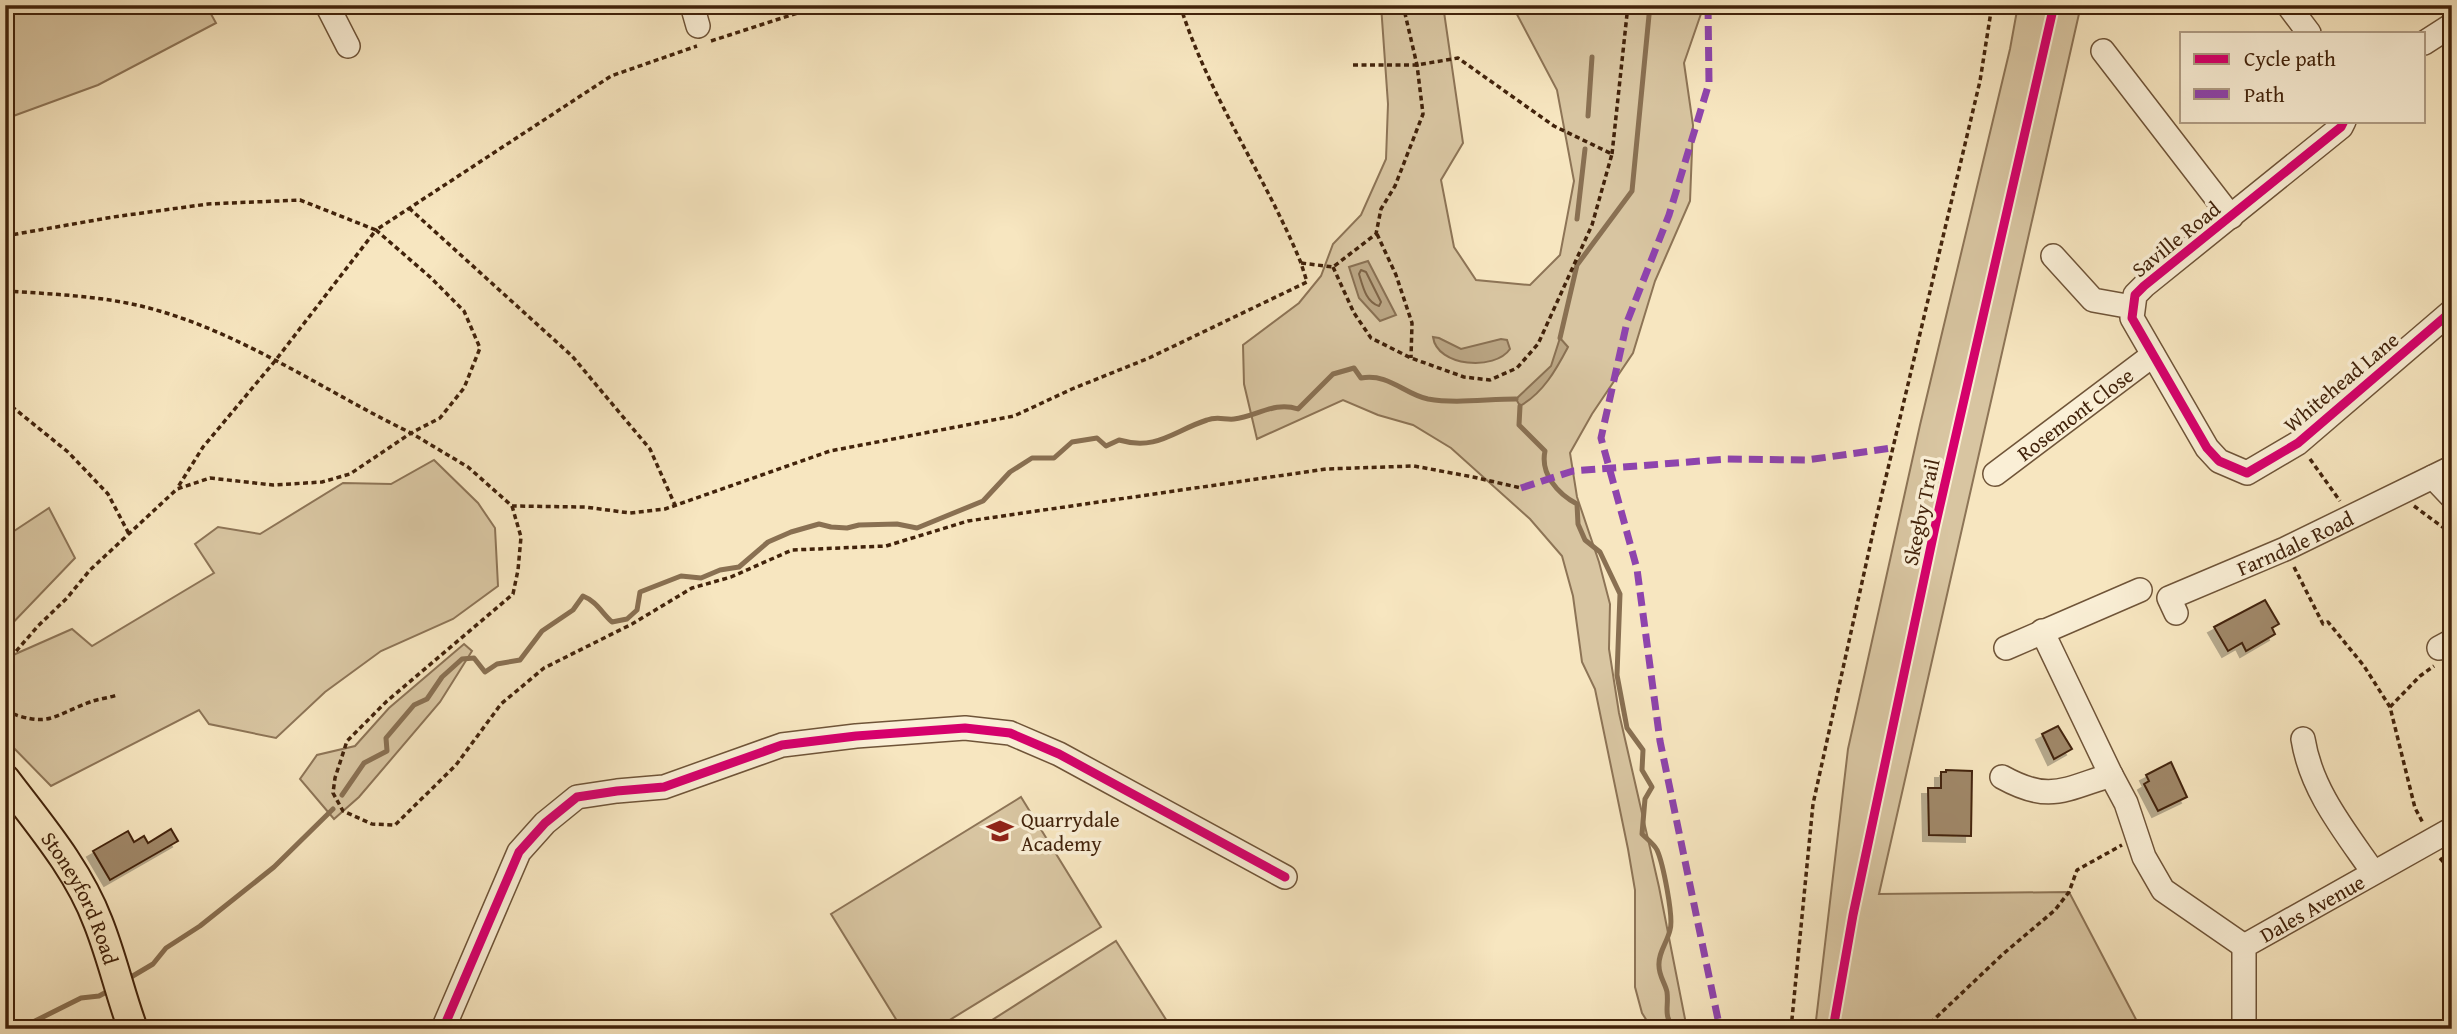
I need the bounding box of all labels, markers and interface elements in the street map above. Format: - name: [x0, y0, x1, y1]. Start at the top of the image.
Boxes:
- legend: [2180, 32, 2426, 122]
- text: Cycle path: [2244, 43, 2336, 74]
- text: Path: [2244, 79, 2285, 110]
- street label: Saville Road: [2125, 193, 2228, 285]
- street label: Whitehead Lane: [2277, 324, 2405, 440]
- street label: Rosemont Close: [2010, 360, 2140, 468]
- street label: Skegby Trail: [1895, 456, 1947, 568]
- street label: Farndale Road: [2232, 502, 2359, 583]
- place label: Quarrydale Academy: [1021, 804, 1120, 859]
- school or university icon: Quarrydale Academy: [985, 816, 1015, 846]
- street label: Stoneyford Road: [34, 825, 127, 969]
- street label: Dales Avenue: [2254, 866, 2370, 950]

